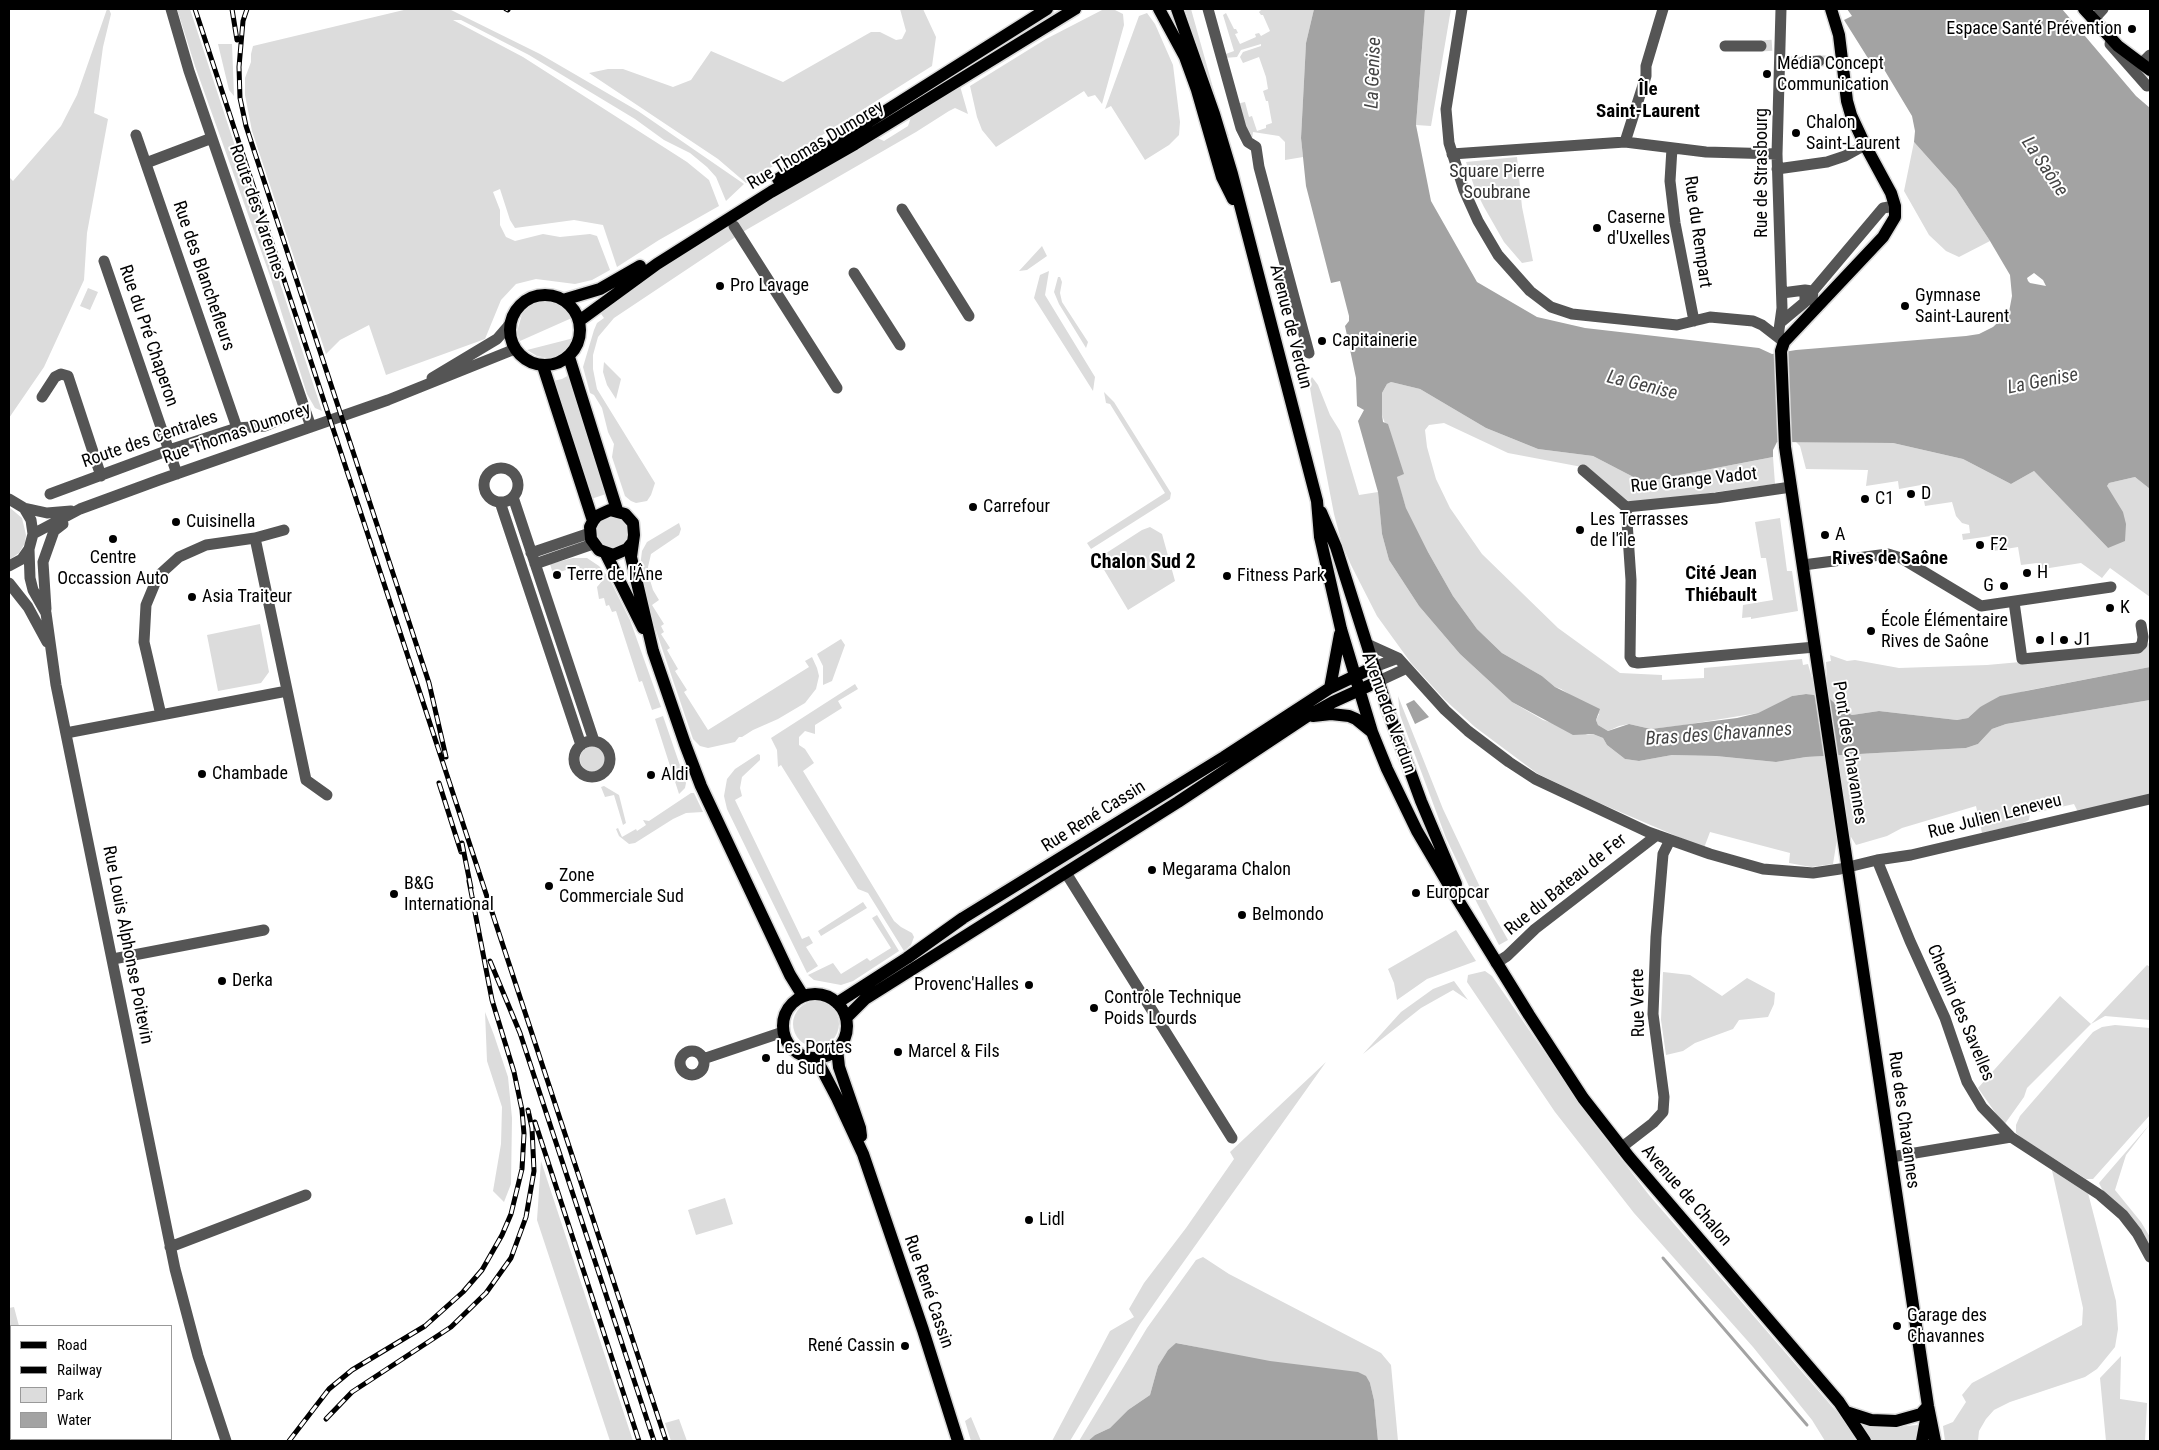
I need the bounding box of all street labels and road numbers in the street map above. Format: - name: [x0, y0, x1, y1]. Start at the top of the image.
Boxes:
- street label: Rue Thomas Dumorey: [744, 97, 888, 195]
- street label: Rue de Strasbourg: [1751, 108, 1773, 238]
- street label: Route des Varennes: [224, 142, 290, 282]
- street label: Rue du Rempart: [1678, 175, 1716, 289]
- street label: Rue des Blanchefleurs: [167, 198, 239, 354]
- street label: Rue du Pré Chaperon: [114, 262, 182, 410]
- street label: Avenue de Verdun: [1264, 263, 1316, 391]
- street label: Rue Thomas Dumorey: [160, 399, 314, 469]
- street label: Route des Centrales: [79, 407, 221, 473]
- street label: Rue Grange Vadot: [1630, 464, 1758, 498]
- street label: Avenue de Verdun: [1356, 650, 1420, 776]
- street label: Pont des Chavannes: [1827, 680, 1871, 826]
- street label: Rue René Cassin: [1038, 777, 1150, 857]
- street label: Rue Julien Leneveu: [1926, 790, 2064, 844]
- street label: Rue du Bateau de Fer: [1501, 829, 1631, 941]
- street label: Rue Louis Alphonse Poitevin: [97, 844, 157, 1046]
- street label: Chemin des Savelles: [1921, 941, 1999, 1085]
- street label: Rue Verte: [1628, 968, 1650, 1038]
- street label: Rue des Chavannes: [1883, 1050, 1923, 1190]
- street label: Avenue de Chalon: [1636, 1141, 1736, 1251]
- street label: Rue René Cassin: [899, 1233, 957, 1351]

